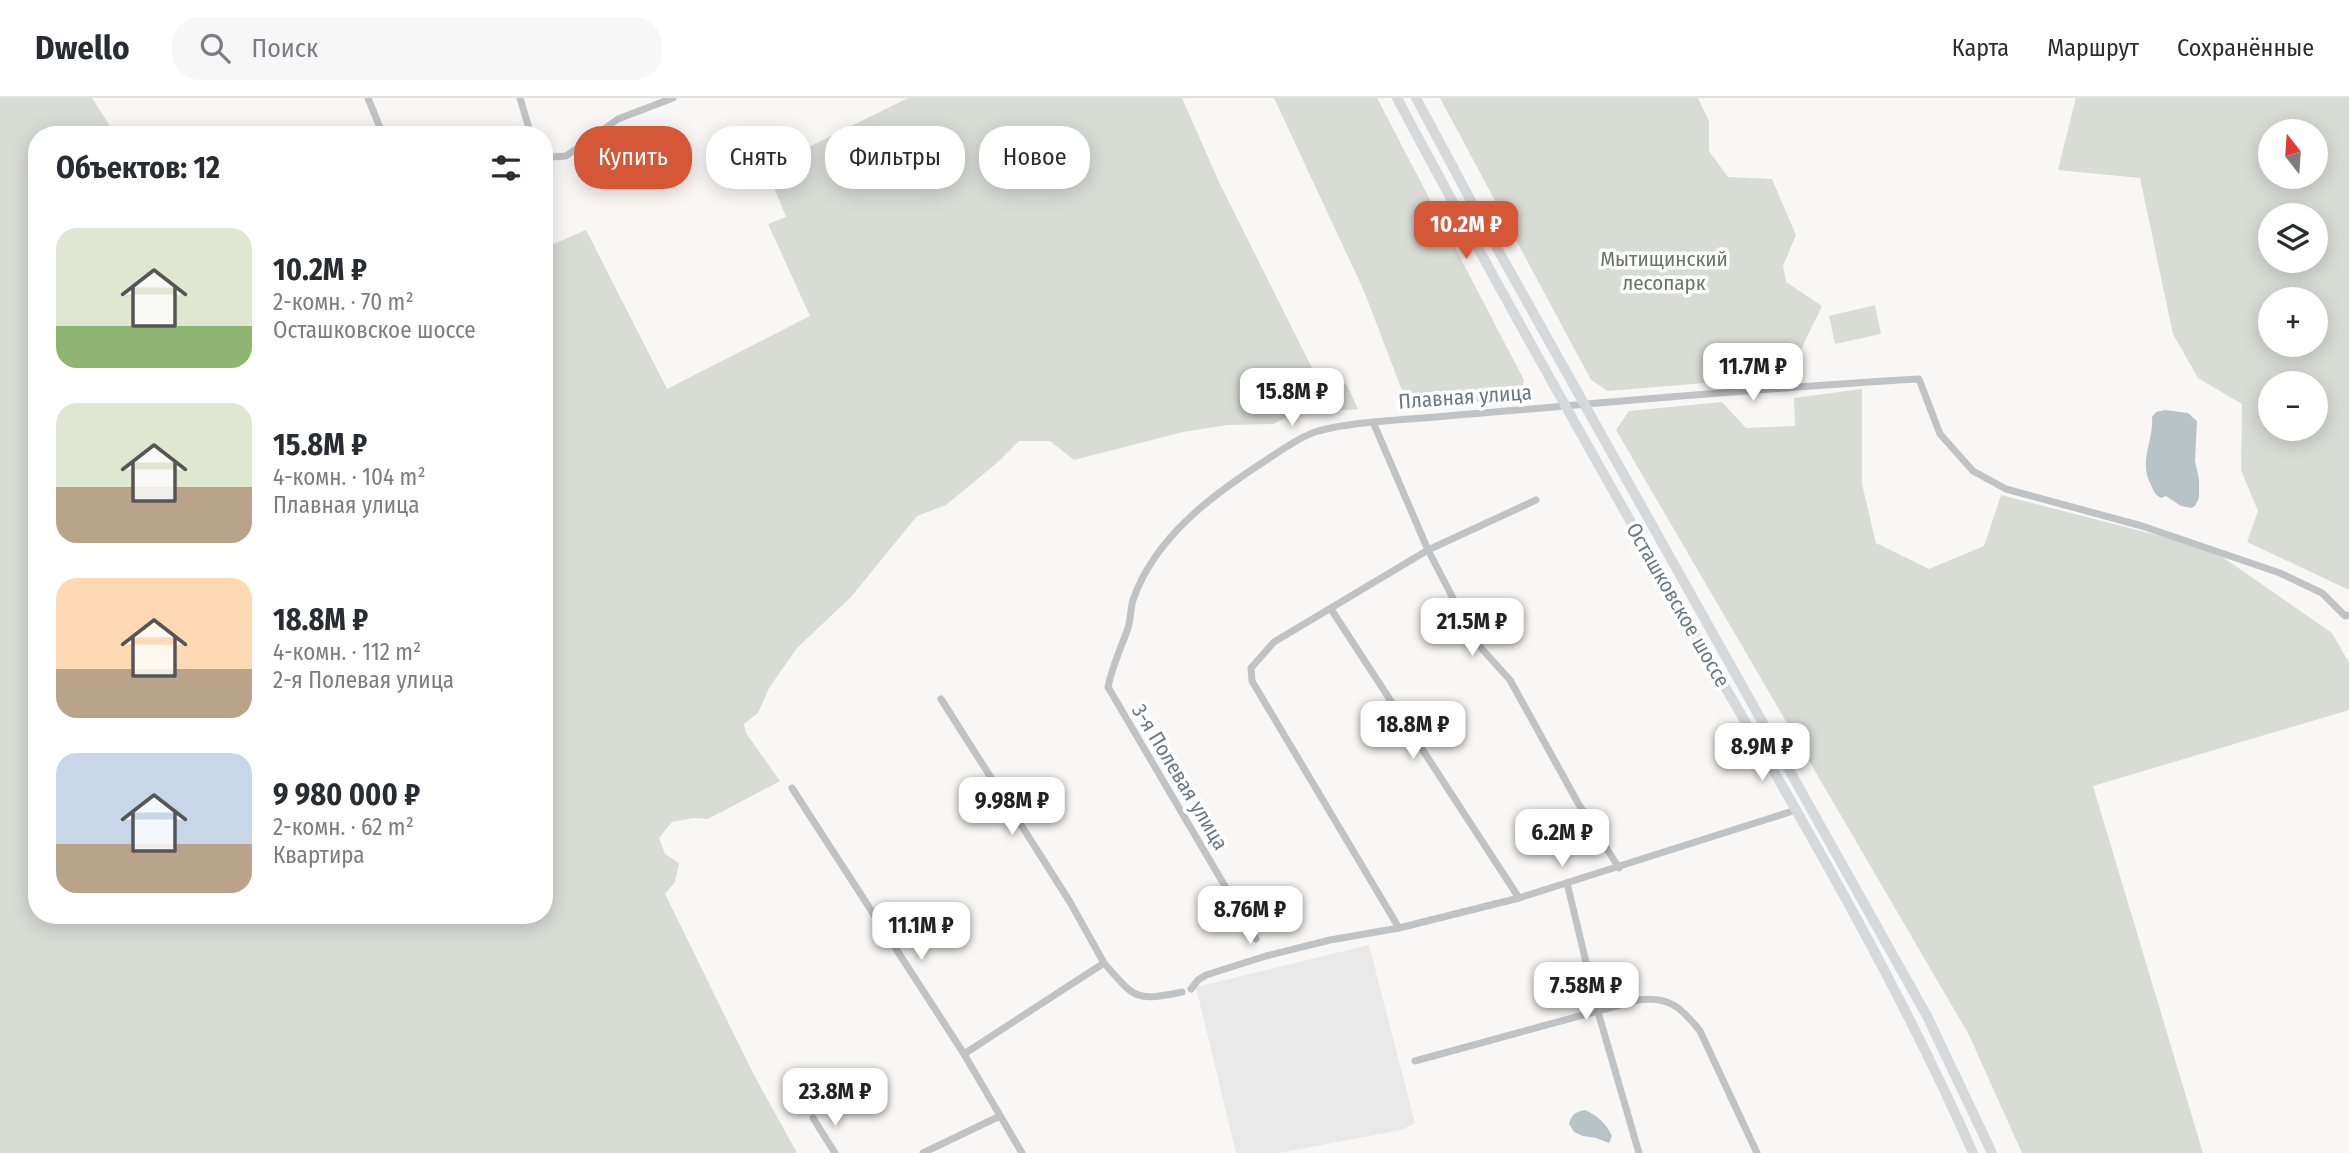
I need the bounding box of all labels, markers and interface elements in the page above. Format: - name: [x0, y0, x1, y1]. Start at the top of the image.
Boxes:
- search box: [172, 17, 662, 80]
- text: Dwello: [35, 28, 130, 68]
- icon: search: [196, 29, 234, 67]
- text: Поиск: [252, 33, 318, 64]
- text: Карта: [1952, 34, 2009, 62]
- text: Маршрут: [2047, 34, 2139, 62]
- text: Сохранённые: [2177, 34, 2314, 62]
- north arrow: [2258, 119, 2328, 189]
- map controls: [2258, 119, 2328, 441]
- chip: Купить: [574, 126, 692, 189]
- chip: Снять: [706, 126, 811, 189]
- chip: Фильтры: [825, 126, 965, 189]
- chip: Новое: [979, 126, 1090, 189]
- icon: filters: [487, 149, 525, 187]
- text: Объектов: 12: [56, 150, 220, 186]
- pin: 10.2M ₽: [1401, 202, 1531, 261]
- button: layers: [2258, 203, 2328, 273]
- text: 10.2M ₽: [1430, 210, 1502, 238]
- park label: Мытищинский лесопарк: [1600, 246, 1728, 296]
- text: 10.2M ₽: [273, 252, 367, 288]
- icon: home: [112, 256, 196, 340]
- button: +: [2258, 287, 2328, 357]
- text: 2-комн. · 70 m²: [273, 288, 413, 316]
- text: Осташковское шоссе: [273, 316, 476, 344]
- pin: 11.7M ₽: [1688, 344, 1818, 403]
- text: 11.7M ₽: [1719, 352, 1787, 380]
- pin: 15.8M ₽: [1227, 368, 1357, 428]
- button: −: [2258, 371, 2328, 441]
- text: 15.8M ₽: [1256, 377, 1328, 405]
- street label: Плавная улица: [1397, 379, 1533, 415]
- text: 15.8M ₽: [273, 427, 367, 463]
- icon: home: [112, 431, 196, 515]
- text: 4-комн. · 104 m²: [273, 463, 426, 491]
- text: Плавная улица: [273, 491, 420, 519]
- street label: Осташковское шоссе: [1620, 518, 1736, 692]
- pin: 21.5M ₽: [1407, 598, 1537, 658]
- text: 18.8M ₽: [273, 602, 368, 638]
- icon: home: [112, 606, 196, 690]
- text: 21.5M ₽: [1437, 607, 1507, 635]
- text: 4-комн. · 112 m²: [273, 638, 421, 666]
- text: 2-я Полевая улица: [273, 666, 454, 694]
- street label: 3-я Полевая улица: [1126, 699, 1234, 855]
- pin: 18.8M ₽: [1348, 702, 1478, 761]
- text: 18.8M ₽: [1376, 710, 1450, 738]
- pin: 8.9M ₽: [1705, 724, 1819, 783]
- text: 8.9M ₽: [1731, 732, 1793, 760]
- text: 9 980 000 ₽: [273, 777, 420, 813]
- pin: 9.98M ₽: [947, 778, 1077, 837]
- icon: home: [112, 781, 196, 865]
- text: 9.98M ₽: [975, 786, 1049, 814]
- pin: 6.2M ₽: [1505, 810, 1619, 869]
- text: 2-комн. · 62 m²: [273, 813, 414, 841]
- text: 6.2M ₽: [1531, 818, 1593, 846]
- text: Квартира: [273, 841, 365, 869]
- pin: 8.76M ₽: [1185, 886, 1315, 946]
- text: 8.76M ₽: [1214, 895, 1286, 923]
- pin: 11.1M ₽: [856, 902, 986, 962]
- text: 11.1M ₽: [888, 911, 954, 939]
- pin: 7.58M ₽: [1521, 962, 1651, 1022]
- text: 7.58M ₽: [1550, 971, 1622, 999]
- pin: 23.8M ₽: [770, 1068, 900, 1128]
- text: 23.8M ₽: [799, 1077, 871, 1105]

